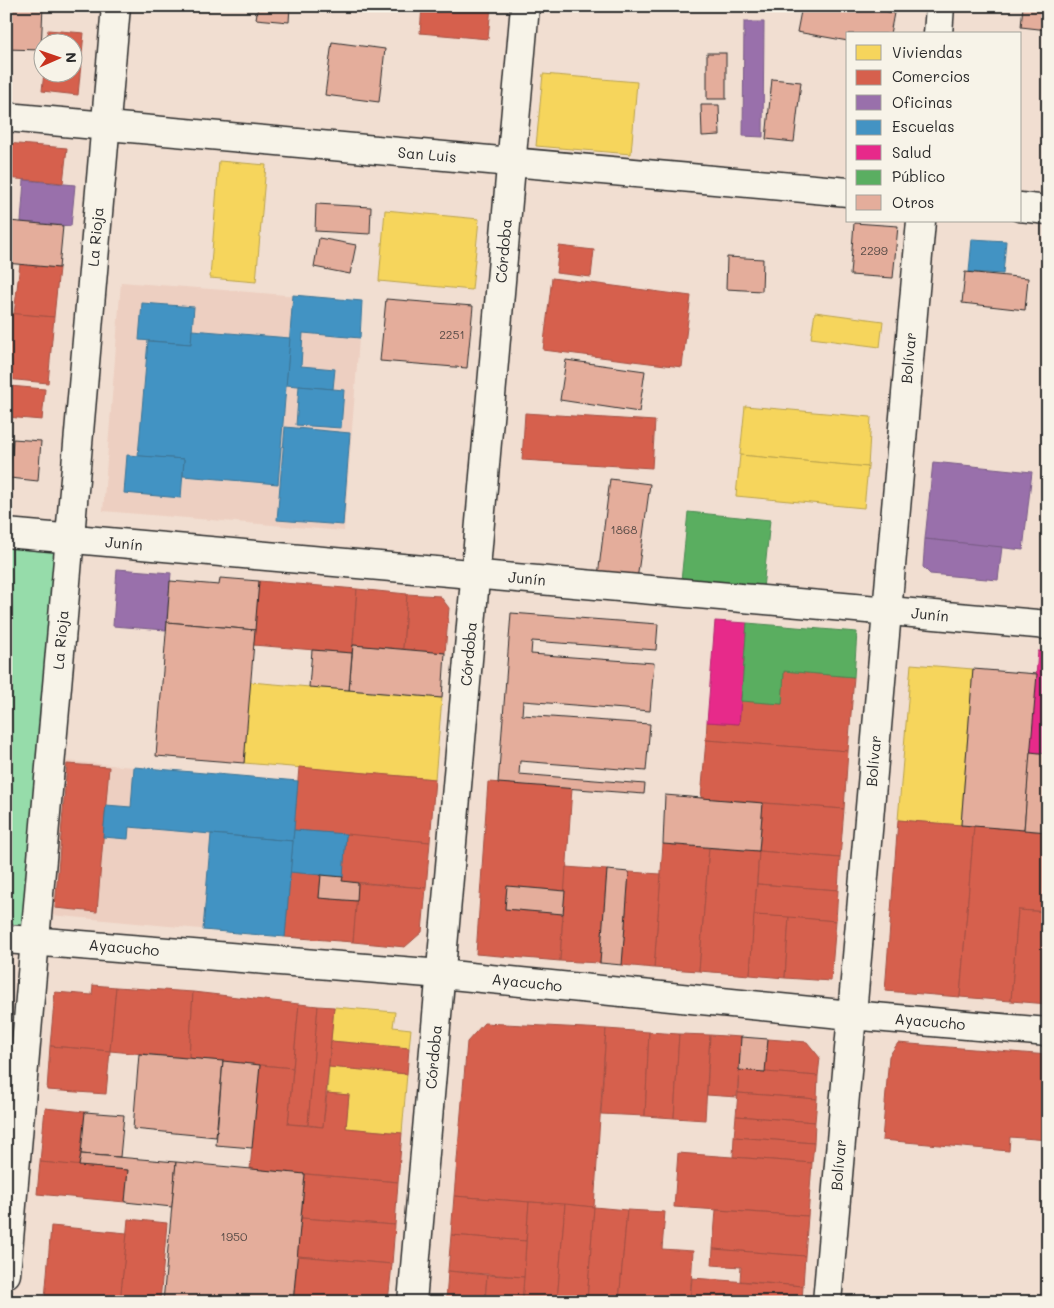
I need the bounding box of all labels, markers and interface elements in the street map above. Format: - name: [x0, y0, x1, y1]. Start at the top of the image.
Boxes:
- north arrow: [32, 32, 82, 82]
- legend: [846, 32, 1022, 222]
- text: Viviendas: [892, 42, 963, 62]
- text: N: [62, 52, 81, 63]
- text: Comercios: [892, 66, 970, 86]
- text: Oficinas: [892, 92, 953, 112]
- text: Escuelas: [892, 116, 955, 136]
- street label: San Luis: [397, 141, 457, 167]
- text: Salud: [892, 142, 931, 162]
- text: Público: [892, 166, 945, 186]
- text: Otros: [892, 192, 934, 212]
- street label: La Rioja: [82, 206, 108, 267]
- street label: Córdoba: [490, 218, 516, 284]
- house number: 2299: [860, 242, 888, 258]
- house number: 2251: [439, 326, 465, 342]
- street label: Bolívar: [896, 331, 920, 384]
- house number: 1868: [610, 521, 638, 537]
- street label: Junín: [104, 531, 144, 555]
- street label: Junín: [507, 566, 547, 590]
- street label: Junín: [910, 602, 950, 626]
- street label: La Rioja: [47, 609, 73, 670]
- street label: Córdoba: [455, 621, 481, 687]
- street label: Bolívar: [861, 734, 885, 787]
- street label: Ayacucho: [88, 934, 160, 960]
- street label: Ayacucho: [491, 968, 563, 996]
- street label: Ayacucho: [894, 1008, 966, 1034]
- street label: Córdoba: [420, 1024, 446, 1090]
- street label: Bolívar: [826, 1138, 850, 1191]
- house number: 1950: [221, 1228, 248, 1244]

